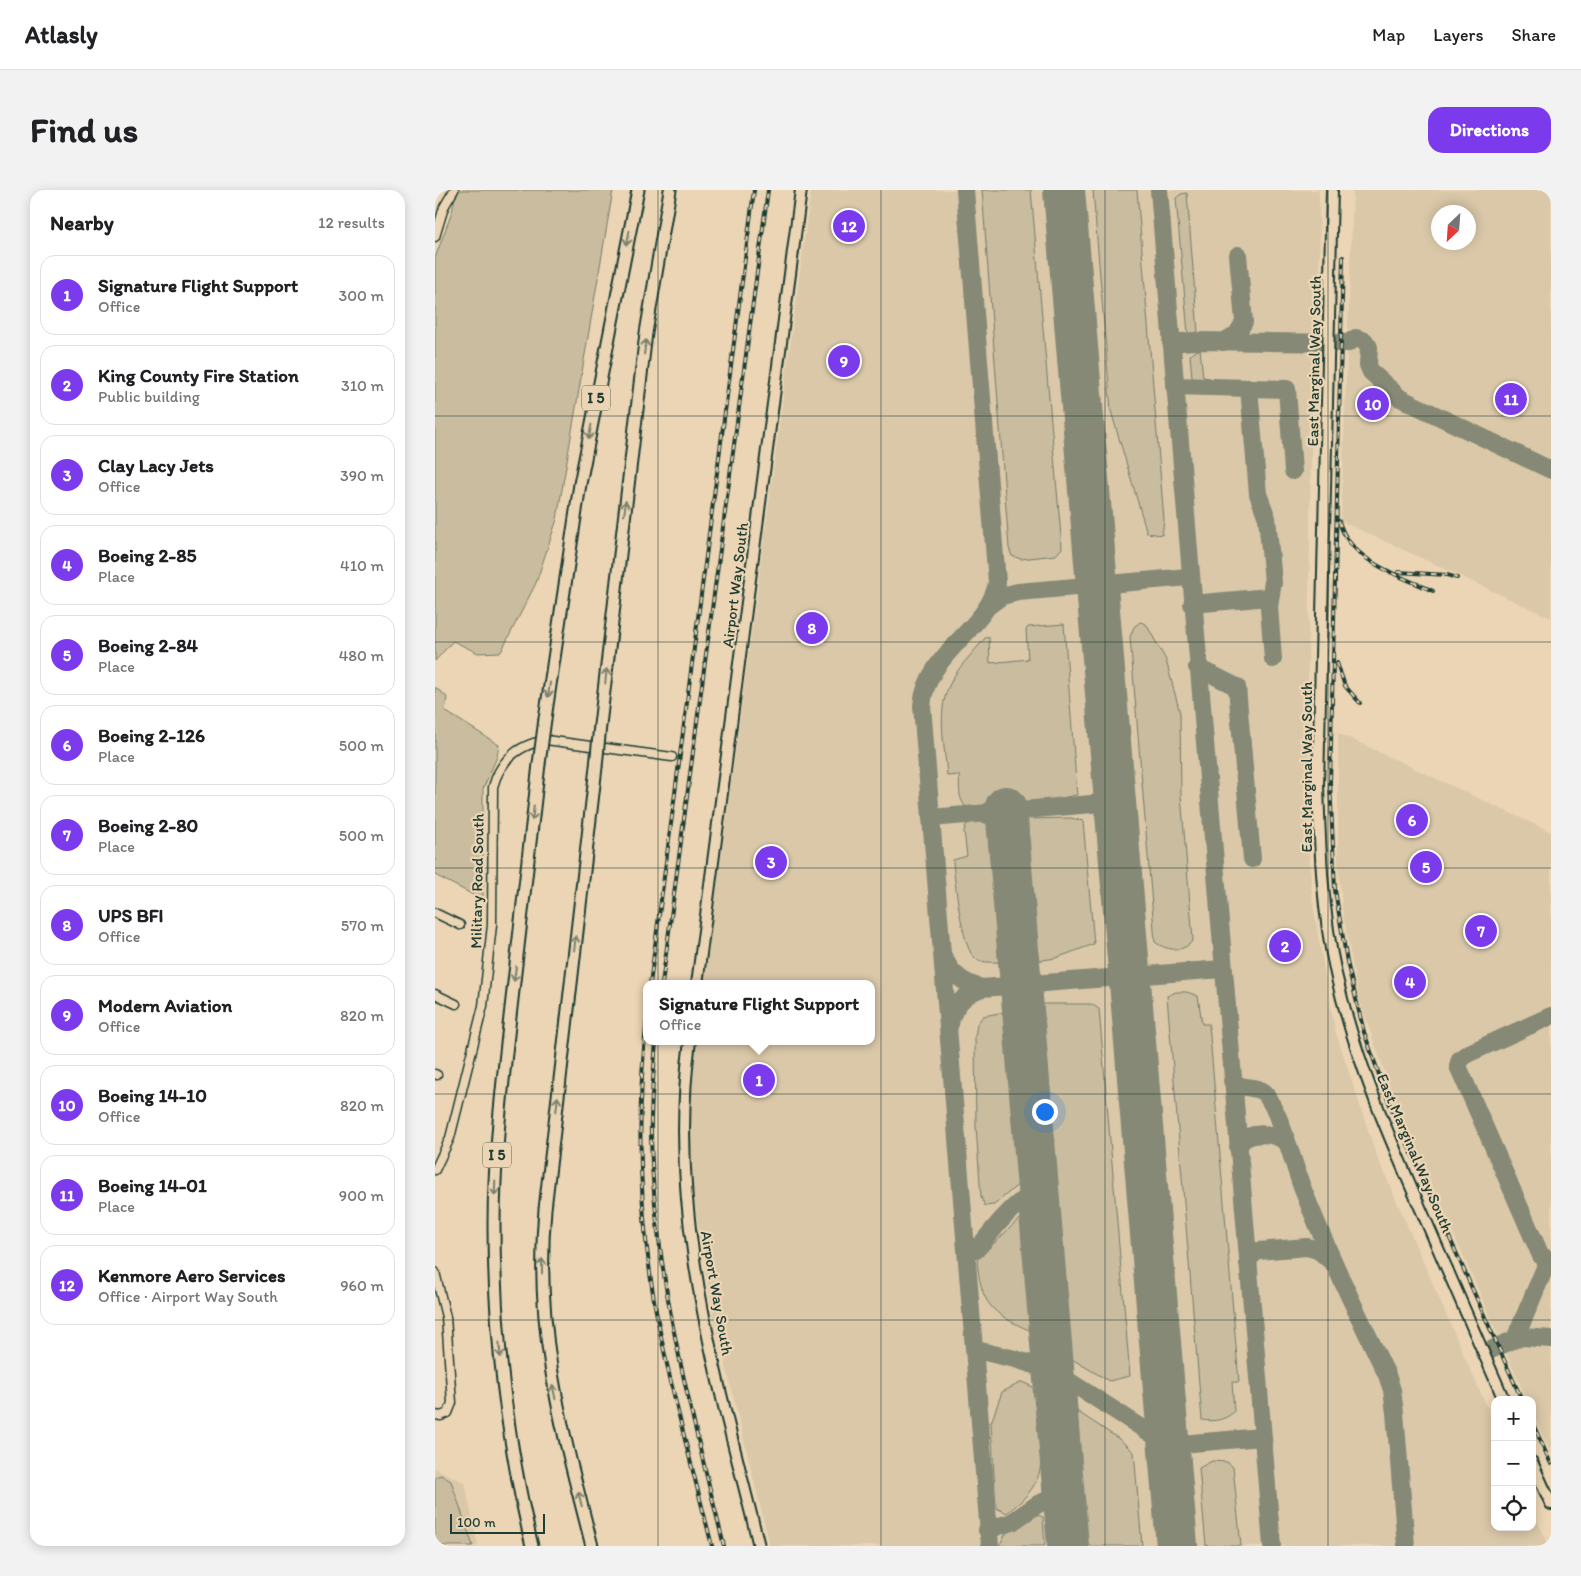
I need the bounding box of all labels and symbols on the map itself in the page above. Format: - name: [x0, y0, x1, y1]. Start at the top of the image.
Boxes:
- north arrow: [1431, 205, 1476, 250]
- pin: 12: [833, 207, 865, 245]
- one-way arrow: [622, 229, 632, 245]
- street label: East Marginal Way South: [1303, 275, 1325, 447]
- one-way arrow: [640, 339, 650, 355]
- pin: 9: [828, 342, 860, 380]
- pin: 11: [1495, 380, 1527, 418]
- pin: 10: [1357, 385, 1389, 423]
- road number: I 5: [582, 386, 610, 410]
- one-way arrow: [584, 423, 594, 439]
- one-way arrow: [620, 500, 630, 516]
- street label: Airport Way South: [718, 521, 752, 649]
- pin: 8: [796, 609, 828, 647]
- one-way arrow: [601, 669, 611, 685]
- one-way arrow: [544, 681, 554, 697]
- street label: East Marginal Way South: [1297, 681, 1316, 853]
- pin: 6: [1396, 801, 1428, 839]
- one-way arrow: [528, 804, 538, 820]
- street label: Military Road South: [466, 813, 488, 949]
- pin: 3: [755, 843, 787, 881]
- pin: 5: [1410, 848, 1442, 886]
- pin: 7: [1465, 912, 1497, 950]
- pin: 2: [1269, 927, 1301, 965]
- one-way arrow: [570, 935, 580, 951]
- pin: 4: [1394, 963, 1426, 1001]
- one-way arrow: [510, 966, 520, 982]
- pin: 1: [743, 1061, 775, 1099]
- street label: East Marginal Way South: [1373, 1071, 1457, 1236]
- one-way arrow: [552, 1096, 562, 1112]
- your location: [1032, 1099, 1058, 1125]
- road number: I 5: [483, 1142, 511, 1168]
- one-way arrow: [490, 1180, 500, 1196]
- street label: Airport Way South: [697, 1229, 737, 1357]
- one-way arrow: [537, 1258, 547, 1274]
- one-way arrow: [495, 1342, 505, 1358]
- one-way arrow: [549, 1385, 559, 1401]
- one-way arrow: [575, 1491, 584, 1507]
- scale bar: [450, 1511, 545, 1534]

